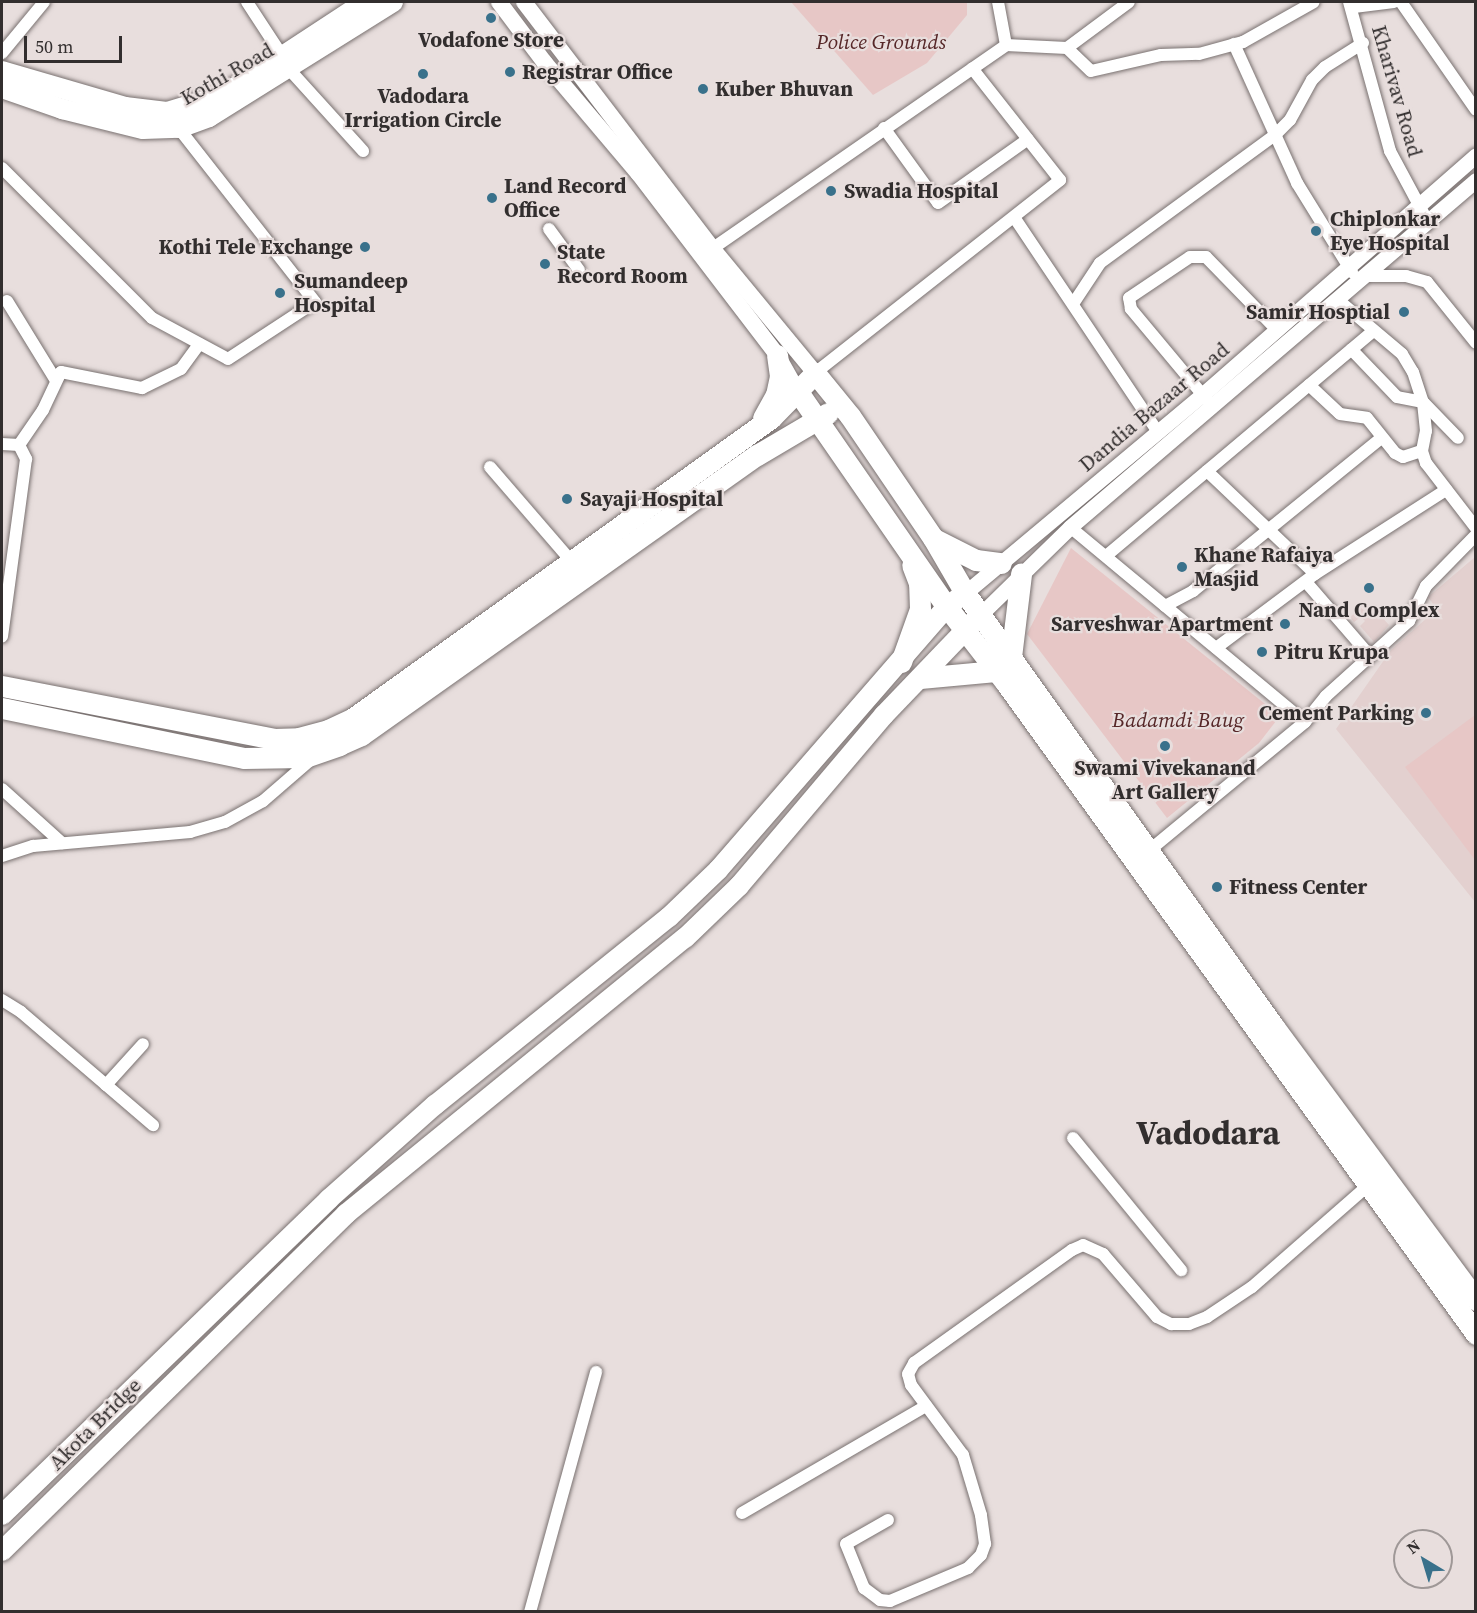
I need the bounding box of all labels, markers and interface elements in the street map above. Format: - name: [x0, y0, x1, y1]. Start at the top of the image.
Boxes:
- marker: Vodafone Store: [484, 11, 498, 25]
- street label: Kharivav Road: [1366, 22, 1428, 160]
- scale bar: [27, 24, 124, 62]
- place label: Vodafone Store: [418, 27, 564, 53]
- park label: Police Grounds: [816, 29, 946, 55]
- text: 50 m: [35, 34, 73, 59]
- street label: Kothi Road: [176, 37, 278, 111]
- place label: Registrar Office: [522, 59, 673, 85]
- marker: Registrar Office: [503, 65, 517, 79]
- marker: Vadodara Irrigation Circle: [416, 67, 430, 81]
- place label: Kuber Bhuvan: [715, 76, 853, 102]
- marker: Kuber Bhuvan: [696, 82, 710, 96]
- place label: Vadodara Irrigation Circle: [344, 83, 502, 133]
- place label: Land Record Office: [504, 173, 626, 223]
- place label: Swadia Hospital: [844, 178, 998, 204]
- marker: Swadia Hospital: [822, 182, 840, 200]
- marker: Land Record Office: [485, 191, 499, 205]
- place label: Chiplonkar Eye Hospital: [1330, 206, 1450, 256]
- marker: Chiplonkar Eye Hospital: [1307, 222, 1325, 240]
- place label: Kothi Tele Exchange: [158, 234, 353, 260]
- place label: State Record Room: [557, 239, 688, 289]
- marker: Kothi Tele Exchange: [358, 240, 372, 254]
- marker: State Record Room: [538, 257, 552, 271]
- place label: Sumandeep Hospital: [294, 268, 408, 318]
- marker: Sumandeep Hospital: [271, 284, 289, 302]
- place label: Samir Hosptial: [1246, 299, 1390, 325]
- marker: Samir Hosptial: [1395, 303, 1413, 321]
- street label: Dandia Bazaar Road: [1074, 337, 1234, 477]
- place label: Sayaji Hospital: [580, 486, 723, 512]
- marker: Sayaji Hospital: [558, 490, 576, 508]
- place label: Khane Rafaiya Masjid: [1194, 542, 1333, 592]
- marker: Khane Rafaiya Masjid: [1175, 560, 1189, 574]
- marker: Nand Complex: [1362, 581, 1376, 595]
- place label: Nand Complex: [1298, 597, 1440, 623]
- place label: Sarveshwar Apartment: [1051, 611, 1273, 637]
- marker: Sarveshwar Apartment: [1278, 617, 1292, 631]
- place label: Pitru Krupa: [1274, 639, 1389, 665]
- marker: Pitru Krupa: [1255, 645, 1269, 659]
- place label: Cement Parking: [1259, 700, 1414, 726]
- marker: Cement Parking: [1419, 706, 1433, 720]
- park label: Badamdi Baug: [1112, 707, 1244, 733]
- marker: Swami Vivekanand Art Gallery: [1158, 739, 1172, 753]
- place label: Swami Vivekanand Art Gallery: [1074, 755, 1256, 805]
- place label: Fitness Center: [1229, 874, 1367, 900]
- marker: Fitness Center: [1210, 880, 1224, 894]
- district label: Vadodara: [1136, 1113, 1280, 1153]
- street label: Akota Bridge: [44, 1373, 146, 1475]
- north arrow: [1393, 1529, 1453, 1589]
- text: N: [1402, 1534, 1425, 1559]

